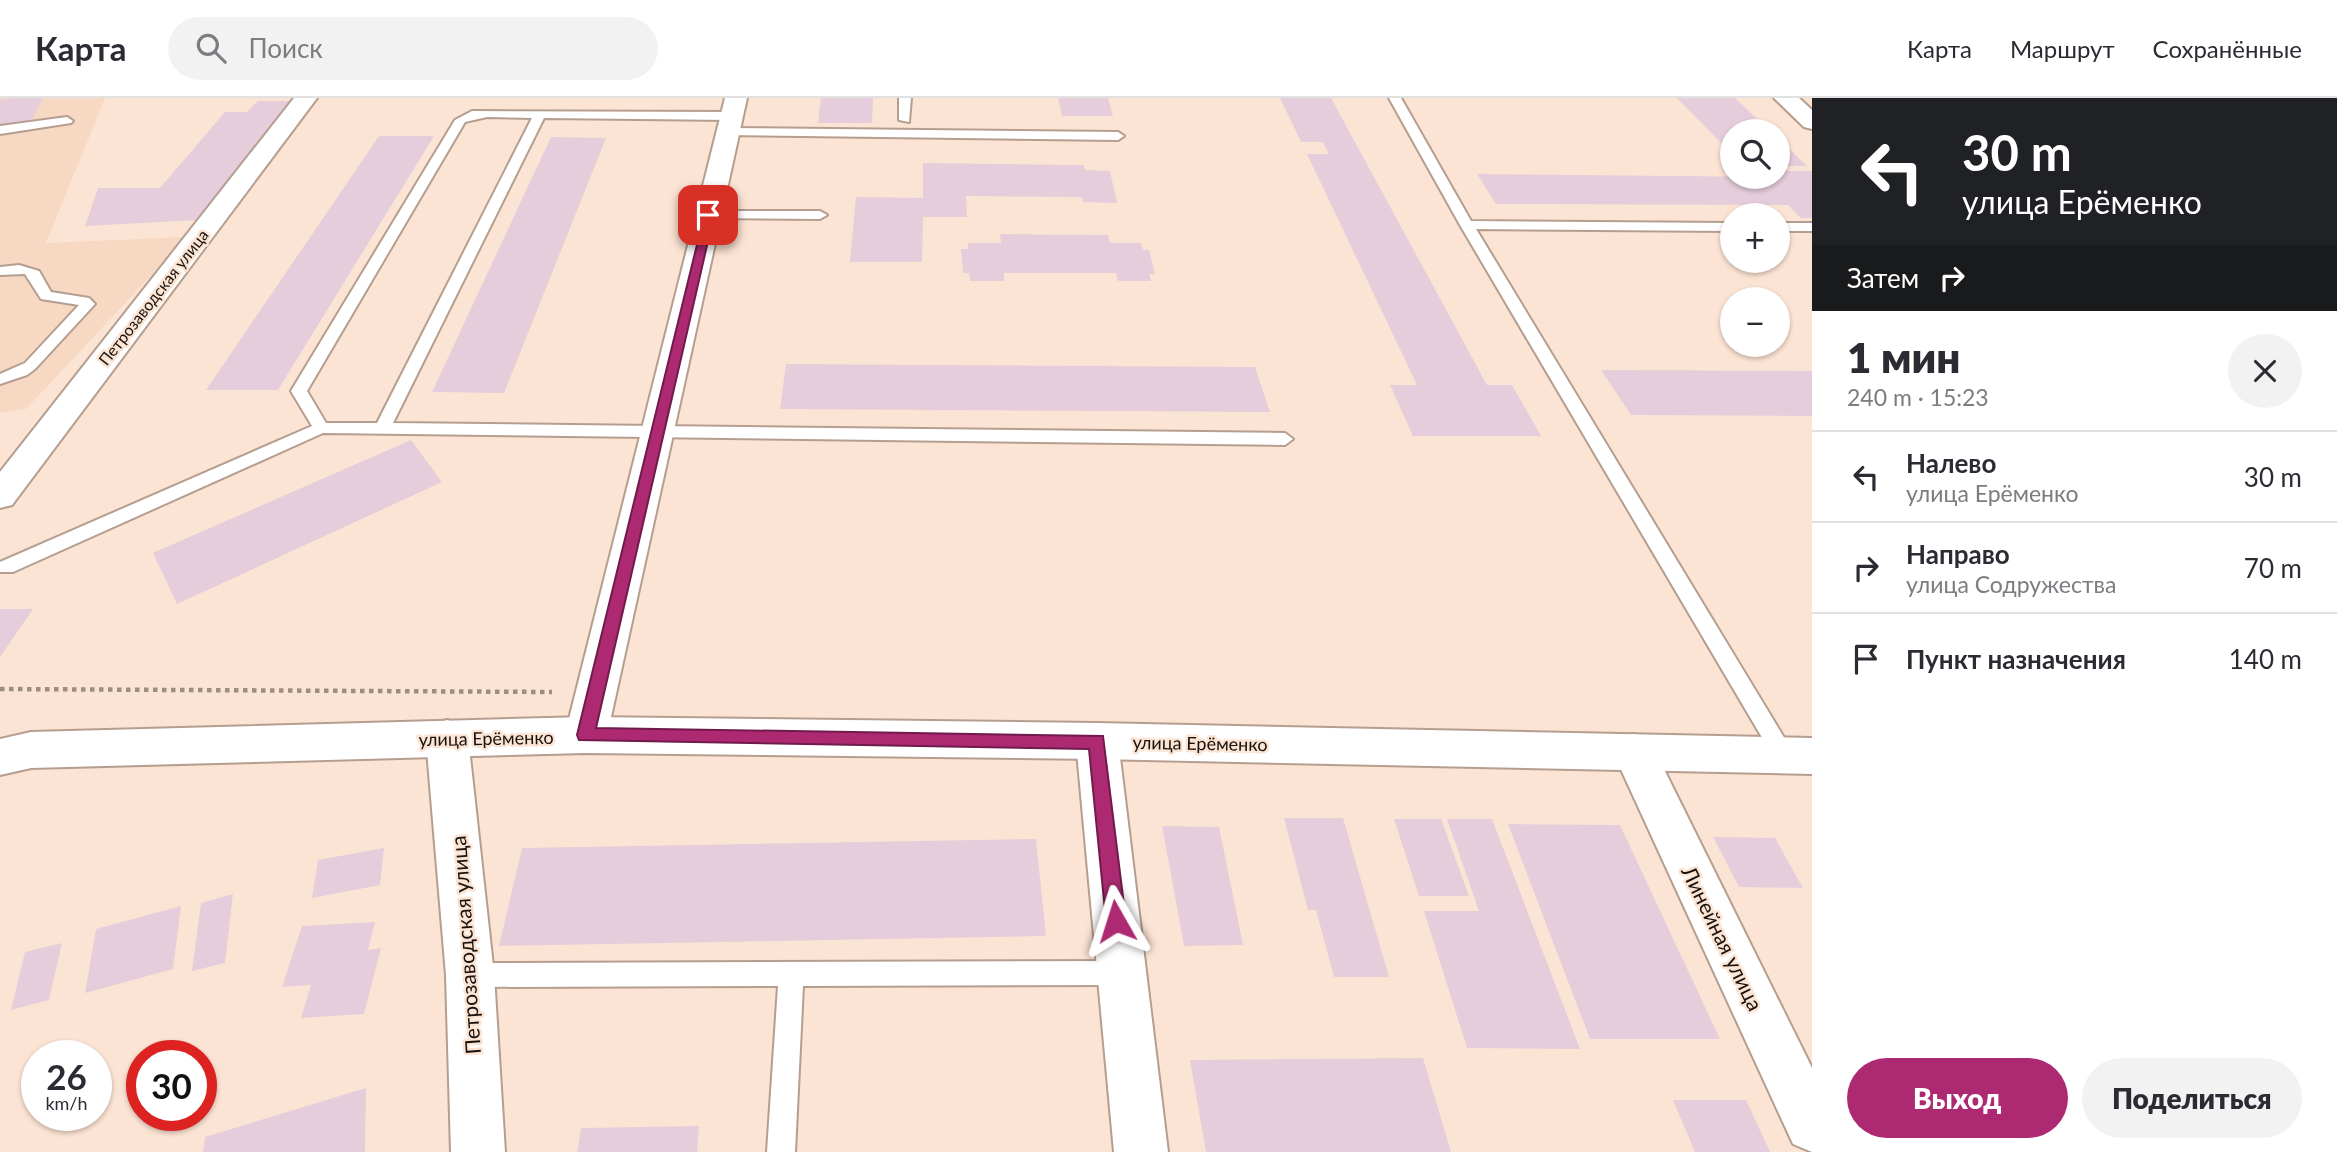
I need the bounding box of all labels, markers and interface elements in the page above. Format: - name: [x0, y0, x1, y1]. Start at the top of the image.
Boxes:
- search box: [168, 17, 658, 80]
- text: Карта: [35, 28, 126, 68]
- icon: search: [192, 29, 230, 67]
- text: Поиск: [248, 32, 323, 64]
- text: Карта: [1907, 34, 1972, 63]
- text: Маршрут: [2010, 34, 2115, 63]
- text: Сохранённые: [2153, 34, 2302, 63]
- map controls: [1720, 119, 1790, 357]
- button: search: [1720, 119, 1790, 189]
- text: 30 m: [1962, 123, 2072, 181]
- icon: left: [1847, 126, 1938, 217]
- text: улица Ерёменко: [1962, 182, 2202, 221]
- pin: [678, 185, 738, 245]
- icon: arrive: [689, 196, 727, 234]
- button: +: [1720, 203, 1790, 273]
- street label: Петрозаводская улица: [94, 225, 212, 369]
- icon: right: [1933, 259, 1971, 297]
- text: Затем: [1847, 262, 1919, 294]
- button: −: [1720, 287, 1790, 357]
- text: 1 мин: [1847, 332, 1961, 382]
- button: close: [2228, 334, 2302, 408]
- text: 240 m · 15:23: [1847, 383, 1989, 411]
- text: Налево: [1906, 447, 1996, 479]
- icon: left: [1847, 458, 1885, 496]
- text: 30 m: [2244, 461, 2302, 493]
- text: улица Ерёменко: [1906, 479, 2079, 507]
- text: Направо: [1906, 538, 2010, 570]
- icon: right: [1847, 549, 1885, 587]
- text: 70 m: [2244, 552, 2302, 584]
- text: улица Содружества: [1906, 570, 2116, 598]
- icon: arrive: [1847, 640, 1885, 678]
- text: Пункт назначения: [1906, 643, 2126, 675]
- text: 140 m: [2229, 643, 2302, 675]
- street label: улица Ерёменко: [418, 726, 554, 750]
- street label: улица Ерёменко: [1132, 731, 1268, 755]
- street label: Петрозаводская улица: [445, 835, 485, 1055]
- street label: Линейная улица: [1677, 861, 1769, 1014]
- position arrow: [1079, 884, 1153, 958]
- speed limit sign: 30: [126, 1040, 217, 1131]
- text: 26: [46, 1055, 87, 1097]
- button: Выход: [1847, 1058, 2068, 1138]
- button: Поделиться: [2082, 1058, 2302, 1138]
- text: km/h: [45, 1092, 88, 1114]

